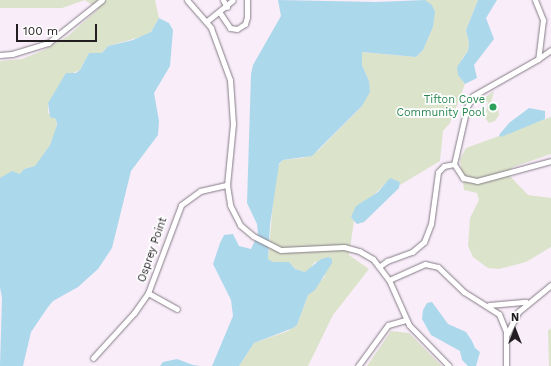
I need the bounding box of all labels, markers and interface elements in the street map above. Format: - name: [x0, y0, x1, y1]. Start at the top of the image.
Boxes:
- scale bar: [18, 16, 99, 42]
- text: 100 m: [23, 24, 58, 38]
- place label: Tifton Cove Community Pool: [396, 94, 485, 120]
- marker: Tifton Cove Community Pool: [488, 102, 498, 112]
- street label: Osprey Point: [136, 216, 170, 284]
- north arrow: [495, 310, 535, 350]
- text: N: [511, 311, 519, 324]

